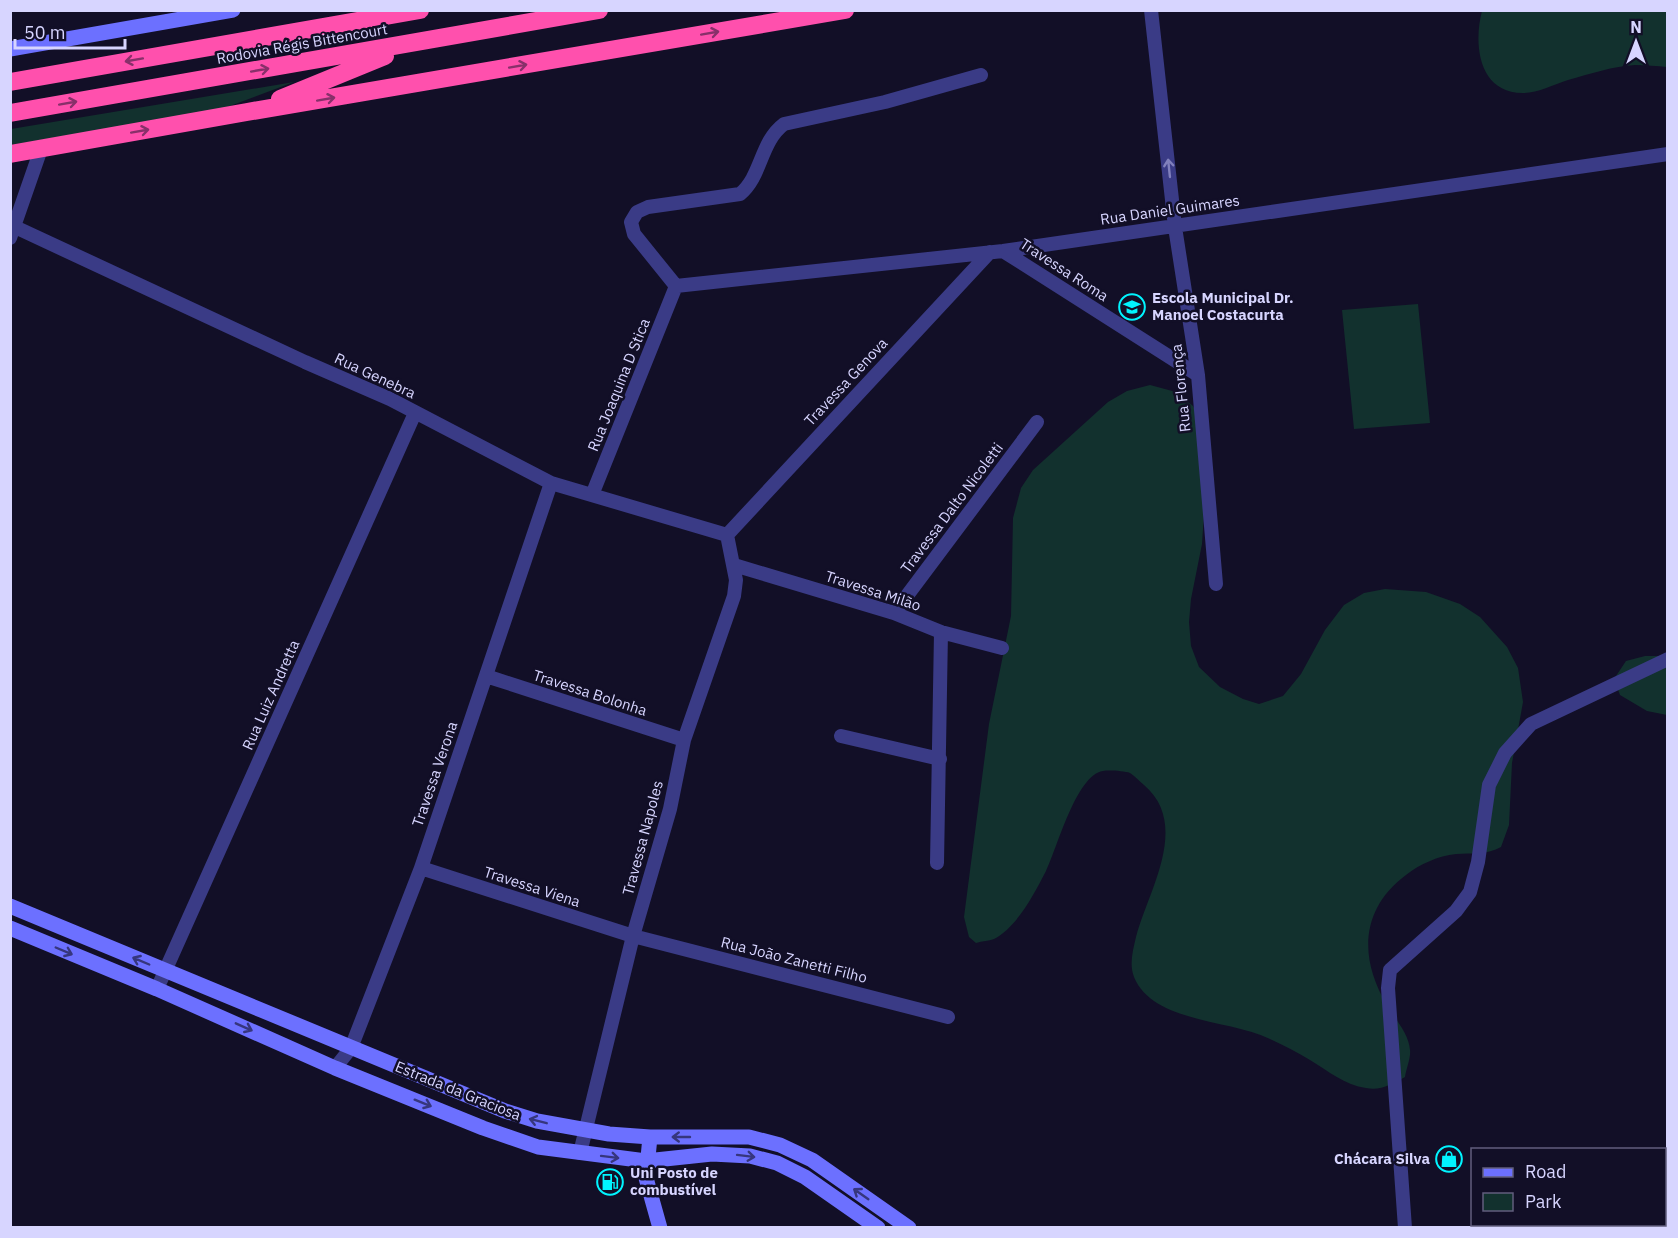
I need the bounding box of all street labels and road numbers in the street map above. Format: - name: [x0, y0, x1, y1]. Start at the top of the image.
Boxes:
- street label: Rodovia Régis Bittencourt: [215, 19, 389, 68]
- street label: Rua Daniel Guimares: [1099, 190, 1241, 229]
- street label: Travessa Roma: [1016, 234, 1112, 305]
- street label: Rua Joaquina D Stica: [583, 316, 654, 454]
- street label: Travessa Genova: [800, 334, 891, 430]
- street label: Rua Florença: [1166, 343, 1195, 433]
- street label: Rua Genebra: [332, 349, 419, 403]
- street label: Travessa Dalto Nicoletti: [896, 439, 1007, 577]
- street label: Travessa Milão: [823, 566, 923, 615]
- street label: Rua Luiz Andretta: [238, 637, 303, 753]
- street label: Travessa Bolonha: [531, 665, 649, 720]
- street label: Travessa Verona: [408, 719, 461, 829]
- street label: Travessa Napoles: [618, 778, 667, 897]
- street label: Travessa Viena: [481, 862, 583, 911]
- street label: Rua João Zanetti Filho: [719, 932, 869, 987]
- street label: Estrada da Graciosa: [392, 1057, 524, 1124]

